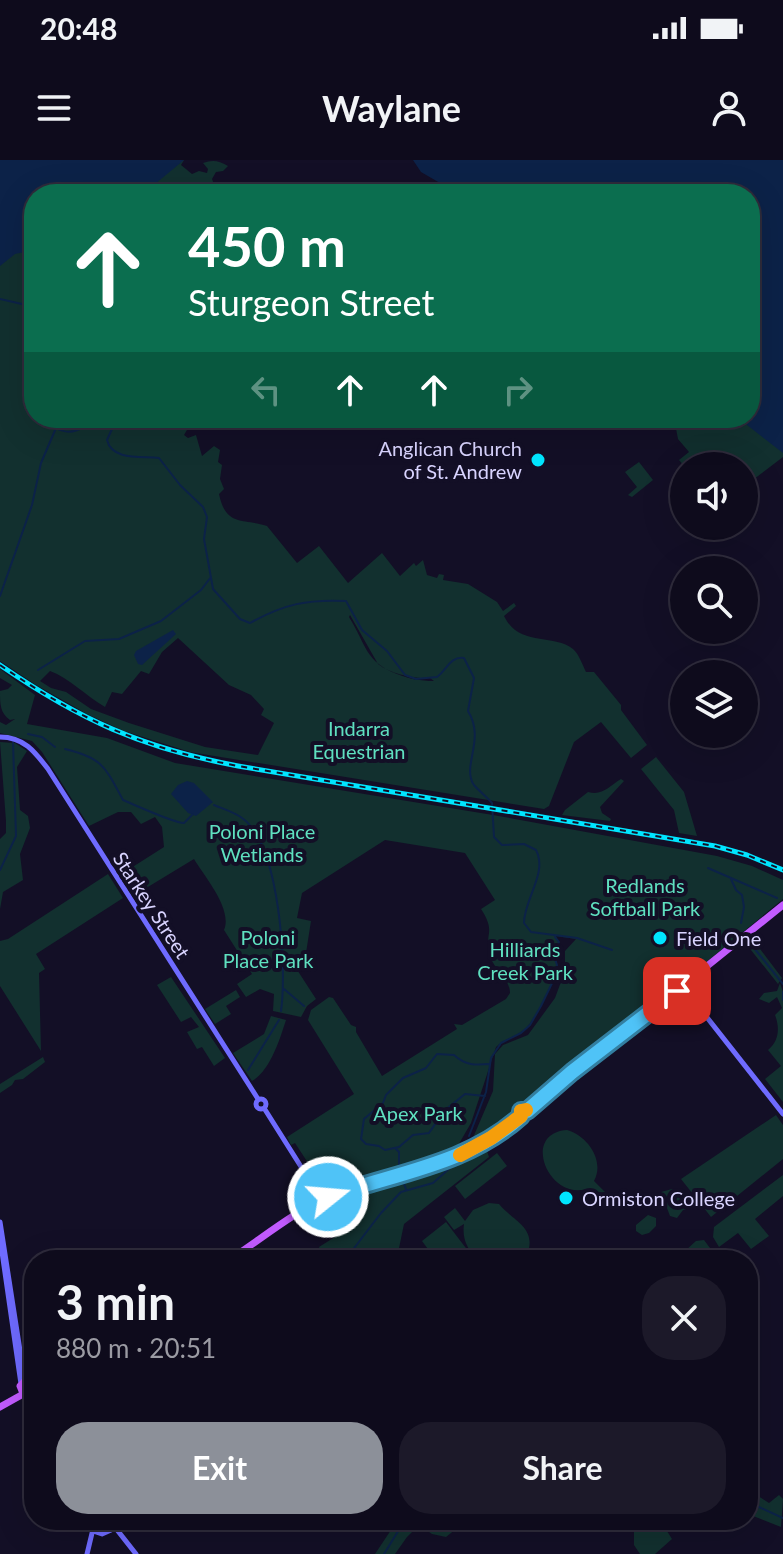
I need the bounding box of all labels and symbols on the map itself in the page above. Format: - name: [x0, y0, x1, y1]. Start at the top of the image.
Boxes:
- place label: Anglican Church of St. Andrew: [378, 436, 522, 483]
- marker: Anglican Church of St. Andrew: [529, 451, 547, 469]
- park label: Indarra Equestrian: [312, 716, 406, 763]
- park label: Poloni Place Wetlands: [209, 819, 315, 866]
- street label: Starkey Street: [109, 847, 195, 963]
- park label: Redlands Softball Park: [590, 873, 701, 920]
- park label: Poloni Place Park: [223, 925, 314, 972]
- place label: Field One: [676, 926, 761, 950]
- marker: Field One: [651, 929, 669, 947]
- park label: Hilliards Creek Park: [477, 937, 574, 984]
- pin: [643, 957, 711, 1025]
- park label: Apex Park: [373, 1101, 463, 1125]
- position arrow: [286, 1155, 370, 1239]
- place label: Ormiston College: [582, 1186, 735, 1210]
- marker: Ormiston College: [557, 1189, 575, 1207]

